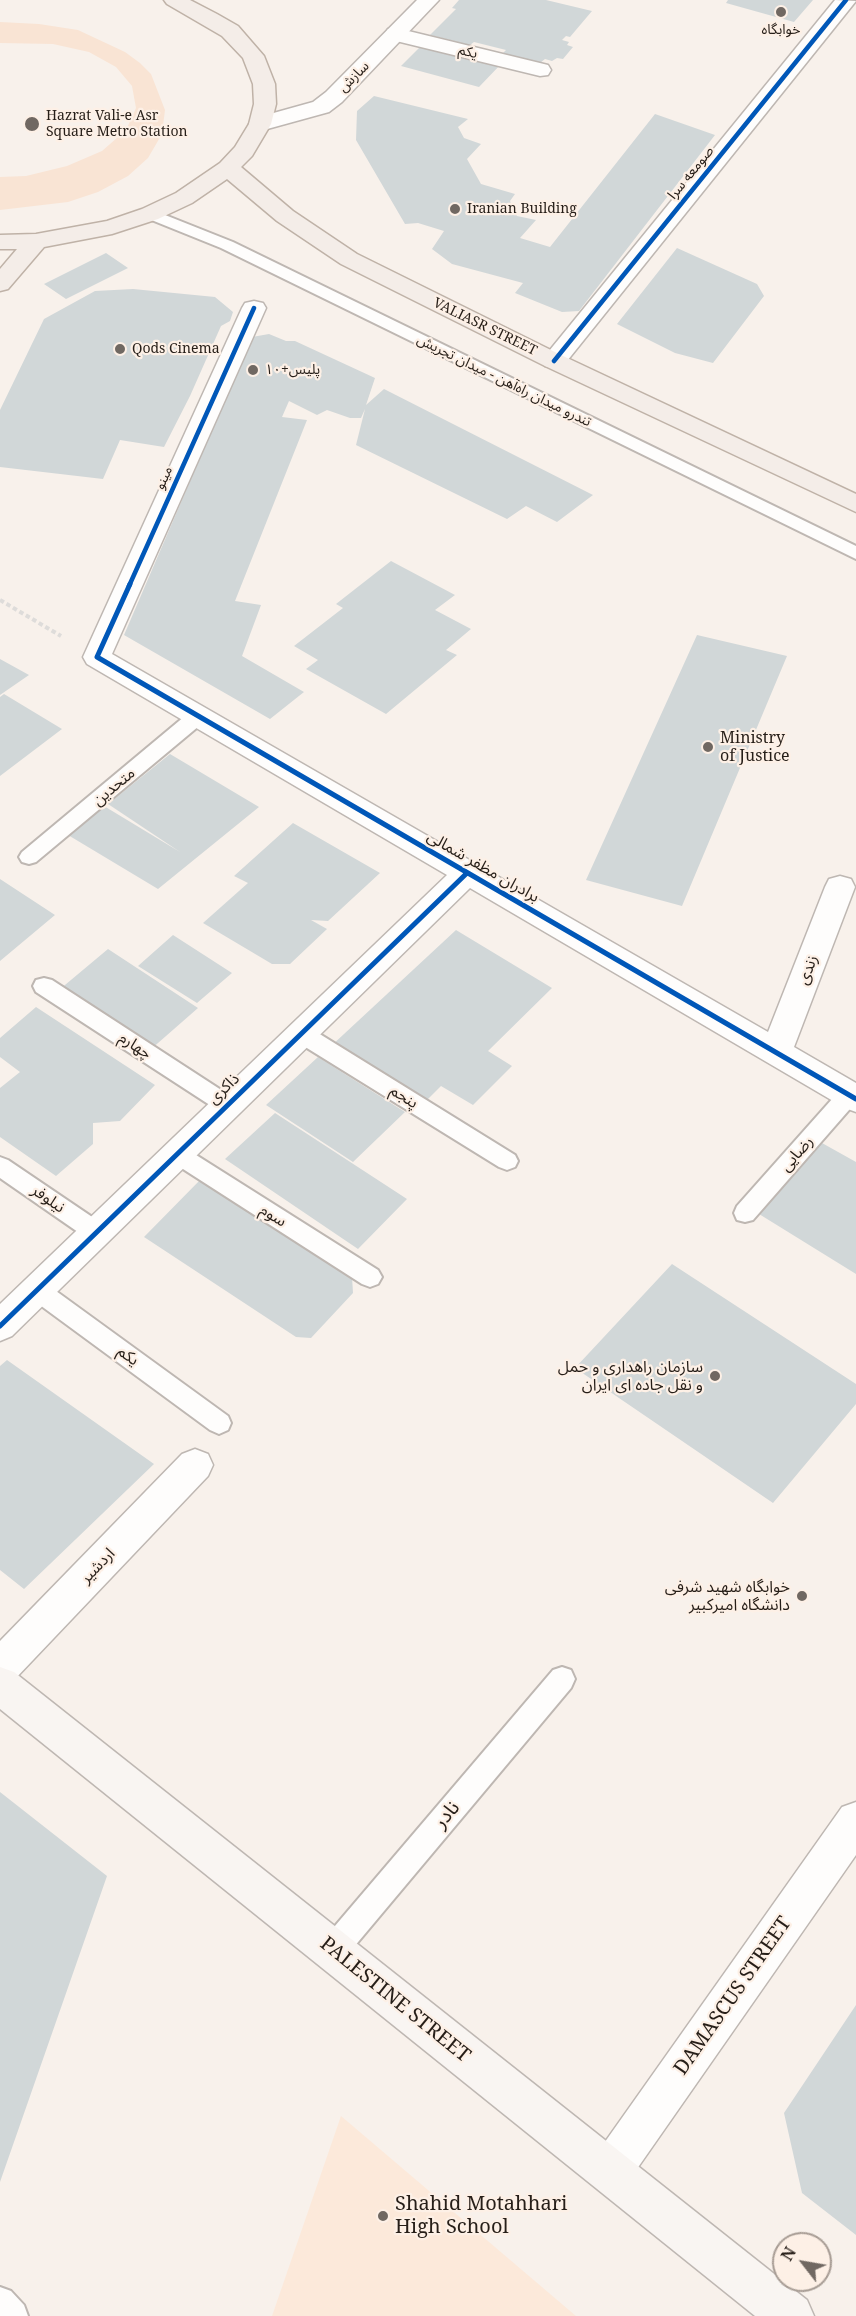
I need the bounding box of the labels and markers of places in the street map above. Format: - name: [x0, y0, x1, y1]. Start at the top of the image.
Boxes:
- marker: خوابگاه: [774, 5, 788, 19]
- place label: خوابگاه: [762, 22, 800, 38]
- place label: Hazrat Vali-e Asr Square Metro Station: [46, 108, 188, 140]
- marker: Hazrat Vali-e Asr Square Metro Station: [23, 115, 41, 133]
- place label: Iranian Building: [467, 201, 577, 217]
- marker: Iranian Building: [448, 202, 462, 216]
- place label: Qods Cinema: [132, 341, 220, 357]
- marker: Qods Cinema: [113, 342, 127, 356]
- place label: پلیس+۱۰: [265, 362, 320, 378]
- marker: پلیس+۱۰: [246, 363, 260, 377]
- place label: Ministry of Justice: [720, 728, 790, 766]
- marker: Ministry of Justice: [701, 740, 715, 754]
- place label: سازمان راهداری و حمل و نقل جاده ای ایران: [558, 1357, 703, 1395]
- marker: سازمان راهداری و حمل و نقل جاده ای ایران: [708, 1369, 722, 1383]
- place label: خوابگاه شهید شرفی دانشگاه امیرکبیر: [665, 1577, 790, 1615]
- marker: خوابگاه شهید شرفی دانشگاه امیرکبیر: [795, 1589, 809, 1603]
- place label: Shahid Motahhari High School: [395, 2192, 567, 2239]
- marker: Shahid Motahhari High School: [376, 2209, 390, 2223]

